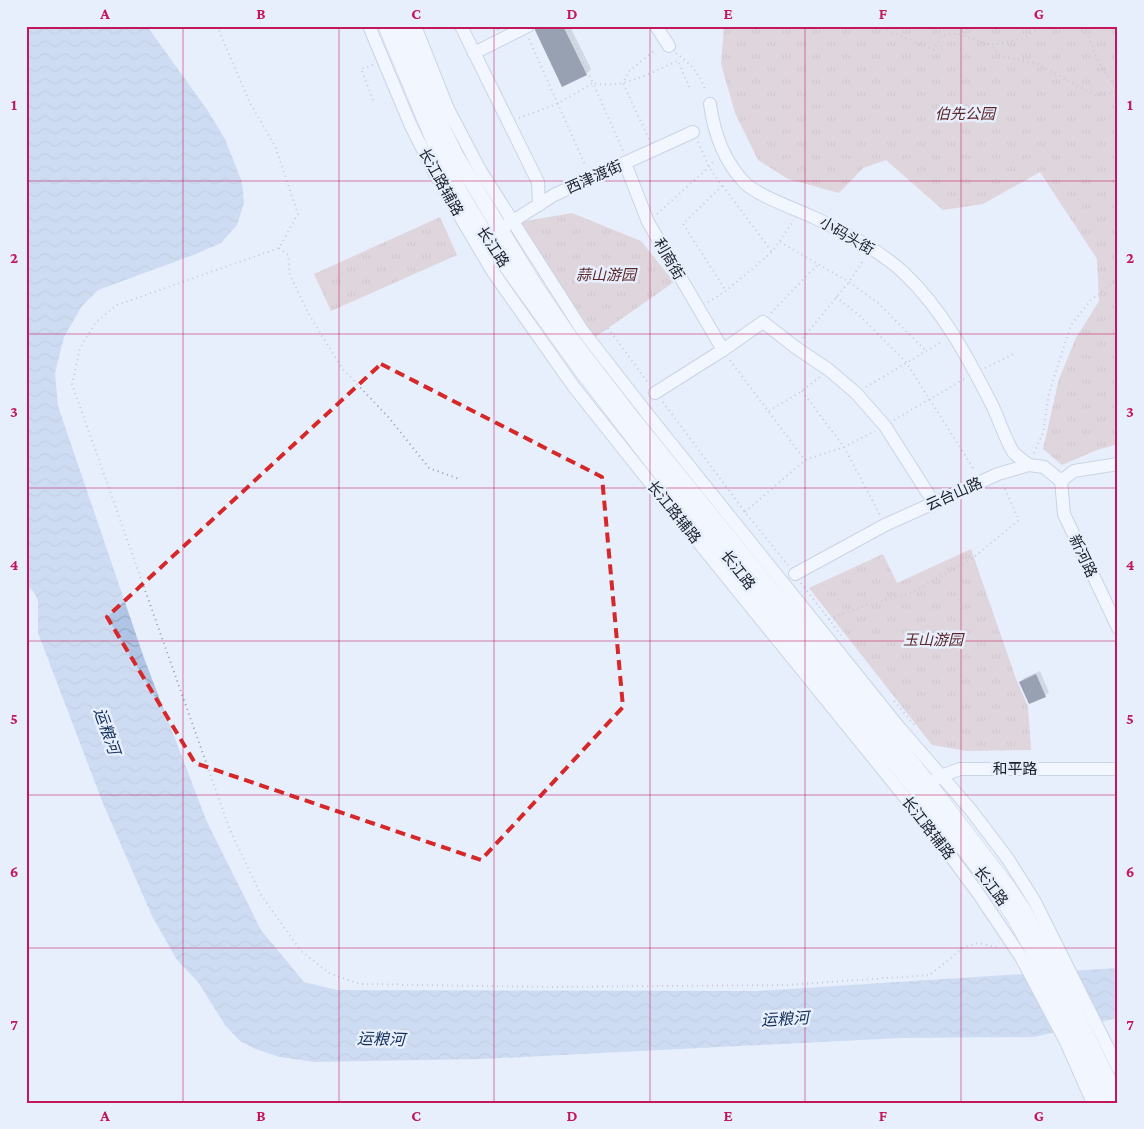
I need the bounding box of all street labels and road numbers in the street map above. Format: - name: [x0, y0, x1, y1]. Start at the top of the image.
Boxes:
- street label: 长江路辅路: [416, 145, 466, 219]
- street label: 西津渡街: [563, 157, 625, 197]
- street label: 小码头街: [817, 214, 877, 258]
- street label: 长江路: [474, 224, 512, 270]
- street label: 利商街: [651, 236, 687, 282]
- street label: 云台山路: [923, 474, 985, 514]
- street label: 长江路辅路: [644, 478, 704, 546]
- street label: 新河路: [1066, 532, 1100, 580]
- street label: 长江路: [718, 547, 758, 593]
- street label: 和平路: [992, 761, 1038, 777]
- street label: 长江路辅路: [899, 794, 957, 862]
- street label: 长江路: [971, 863, 1011, 909]

